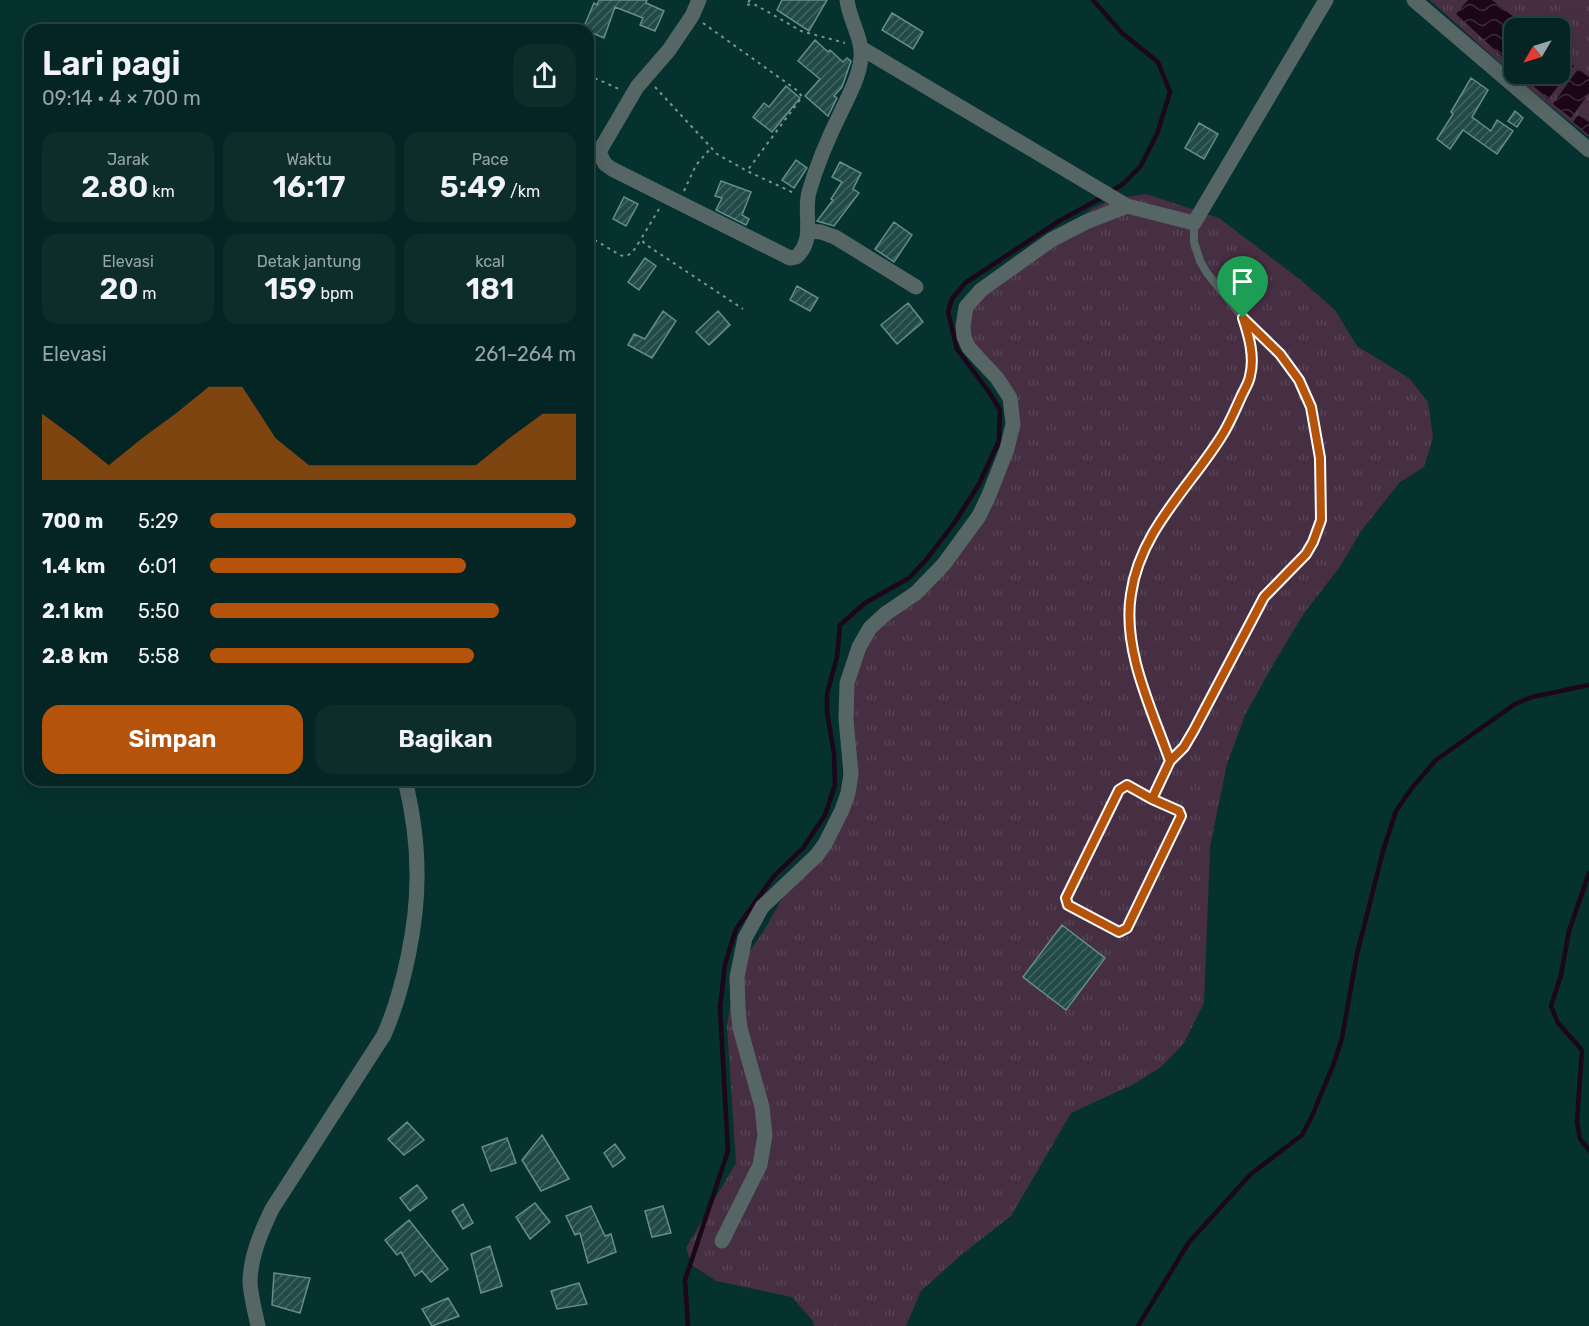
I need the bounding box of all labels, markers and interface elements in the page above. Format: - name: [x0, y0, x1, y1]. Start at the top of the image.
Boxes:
- north arrow: [1504, 18, 1570, 84]
- map controls: [1504, 18, 1570, 84]
- text: Lari pagi: [42, 44, 181, 83]
- button: share: [513, 44, 576, 107]
- text: 09:14 · 4 × 700 m: [42, 86, 201, 110]
- text: Jarak: [107, 150, 149, 169]
- text: Waktu: [286, 150, 332, 169]
- text: Pace: [472, 150, 508, 169]
- text: 2.80: [81, 169, 148, 205]
- text: 16:17: [272, 169, 346, 205]
- text: 5:49: [440, 169, 506, 205]
- text: km: [148, 182, 175, 201]
- text: /km: [506, 182, 540, 201]
- text: Elevasi: [102, 252, 154, 271]
- text: Detak jantung: [257, 252, 361, 271]
- text: kcal: [475, 252, 505, 271]
- pin: [1217, 256, 1268, 318]
- icon: arrive: [1226, 265, 1259, 298]
- text: 20: [99, 271, 138, 307]
- text: 159: [264, 271, 317, 307]
- text: 181: [466, 271, 514, 307]
- text: m: [138, 284, 157, 303]
- text: bpm: [317, 284, 354, 303]
- text: Elevasi: [42, 342, 107, 366]
- text: 261–264 m: [475, 342, 576, 366]
- text: 700 m: [42, 509, 103, 533]
- text: 5:29: [138, 509, 179, 533]
- text: 1.4 km: [42, 554, 105, 578]
- text: 6:01: [138, 554, 176, 578]
- text: 2.1 km: [42, 599, 104, 623]
- text: 5:50: [138, 599, 180, 623]
- text: 2.8 km: [42, 644, 108, 668]
- text: 5:58: [138, 644, 180, 668]
- button: Simpan: [42, 705, 303, 774]
- button: Bagikan: [315, 705, 576, 774]

